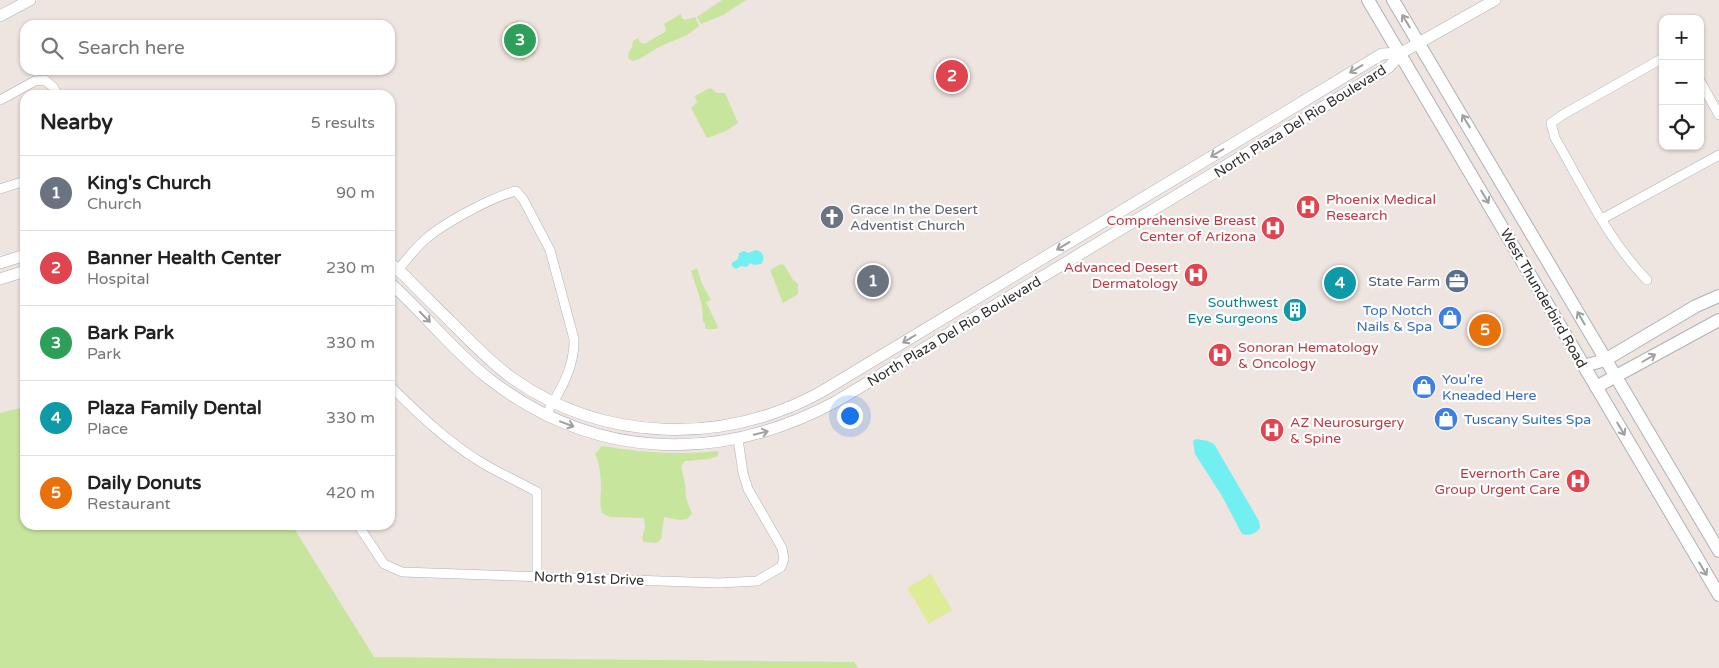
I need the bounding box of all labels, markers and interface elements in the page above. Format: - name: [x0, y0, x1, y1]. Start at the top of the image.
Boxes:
- one-way arrow: [1400, 15, 1410, 29]
- map controls: [1659, 15, 1704, 150]
- button: +: [1659, 15, 1704, 60]
- search box: [20, 20, 395, 75]
- pin: 3: [504, 21, 536, 59]
- icon: search: [38, 34, 66, 62]
- text: Search here: [78, 37, 185, 59]
- pin: 2: [936, 57, 968, 95]
- button: −: [1659, 60, 1704, 105]
- street label: North Plaza Del Rio Boulevard: [1211, 61, 1389, 182]
- one-way arrow: [1350, 65, 1364, 75]
- button: locate: [1659, 105, 1704, 150]
- text: Nearby: [40, 110, 113, 135]
- text: 5 results: [311, 113, 375, 133]
- one-way arrow: [1460, 115, 1470, 129]
- one-way arrow: [1210, 148, 1224, 158]
- text: King's Church: [87, 172, 211, 194]
- text: 1: [51, 183, 61, 203]
- text: 90 m: [336, 183, 375, 203]
- one-way arrow: [1480, 190, 1490, 205]
- place label: Phoenix Medical Research: [1326, 191, 1436, 224]
- text: Church: [87, 194, 142, 214]
- hospital icon: Phoenix Medical Research: [1295, 194, 1321, 220]
- place label: Grace In the Desert Adventist Church: [850, 201, 978, 234]
- church icon: Grace In the Desert Adventist Church: [819, 204, 845, 230]
- place label: Comprehensive Breast Center of Arizona: [1107, 212, 1257, 245]
- hospital icon: Comprehensive Breast Center of Arizona: [1260, 215, 1286, 241]
- street label: West Thunderbird Road: [1497, 225, 1591, 371]
- one-way arrow: [1056, 241, 1070, 251]
- text: Banner Health Center: [87, 247, 281, 269]
- text: 2: [51, 258, 61, 278]
- text: 230 m: [326, 258, 375, 278]
- place label: Advanced Desert Dermatology: [1064, 259, 1179, 292]
- pin: 1: [857, 262, 889, 300]
- hospital icon: Advanced Desert Dermatology: [1183, 262, 1209, 288]
- pin: 4: [1324, 264, 1356, 302]
- office icon: State Farm: [1444, 268, 1470, 294]
- text: Hospital: [87, 269, 149, 289]
- street label: North Plaza Del Rio Boulevard: [864, 273, 1044, 390]
- place label: State Farm: [1368, 273, 1440, 290]
- place label: Southwest Eye Surgeons: [1188, 294, 1279, 327]
- building icon: Southwest Eye Surgeons: [1282, 297, 1308, 323]
- place label: Top Notch Nails & Spa: [1356, 302, 1432, 335]
- shop icon: Top Notch Nails & Spa: [1437, 305, 1463, 331]
- one-way arrow: [418, 311, 431, 323]
- pin: 5: [1469, 311, 1501, 349]
- one-way arrow: [1575, 311, 1585, 325]
- text: Bark Park: [87, 322, 174, 344]
- text: 3: [51, 333, 61, 353]
- text: 330 m: [326, 333, 375, 353]
- one-way arrow: [902, 334, 916, 344]
- place label: Sonoran Hematology & Oncology: [1238, 339, 1379, 372]
- hospital icon: Sonoran Hematology & Oncology: [1207, 342, 1233, 368]
- text: Park: [87, 344, 121, 364]
- one-way arrow: [1642, 353, 1656, 363]
- place label: You're Kneaded Here: [1442, 371, 1536, 404]
- shop icon: You're Kneaded Here: [1411, 374, 1437, 400]
- text: Plaza Family Dental: [87, 397, 262, 419]
- your location: [837, 403, 863, 429]
- shop icon: Tuscany Suites Spa: [1433, 406, 1459, 432]
- text: 4: [51, 408, 61, 428]
- text: 330 m: [326, 408, 375, 428]
- place label: Tuscany Suites Spa: [1464, 411, 1591, 428]
- place label: AZ Neurosurgery & Spine: [1290, 414, 1405, 447]
- hospital icon: AZ Neurosurgery & Spine: [1259, 417, 1285, 443]
- text: Place: [87, 419, 128, 439]
- one-way arrow: [559, 420, 575, 429]
- one-way arrow: [1616, 421, 1626, 435]
- one-way arrow: [752, 428, 768, 437]
- place label: Evernorth Care Group Urgent Care: [1434, 465, 1560, 498]
- hospital icon: Evernorth Care Group Urgent Care: [1565, 468, 1591, 494]
- text: Daily Donuts: [87, 472, 201, 494]
- text: 5: [51, 483, 61, 503]
- text: 420 m: [326, 483, 375, 503]
- text: Restaurant: [87, 494, 171, 514]
- one-way arrow: [1699, 561, 1709, 575]
- street label: North 91st Drive: [534, 568, 644, 589]

